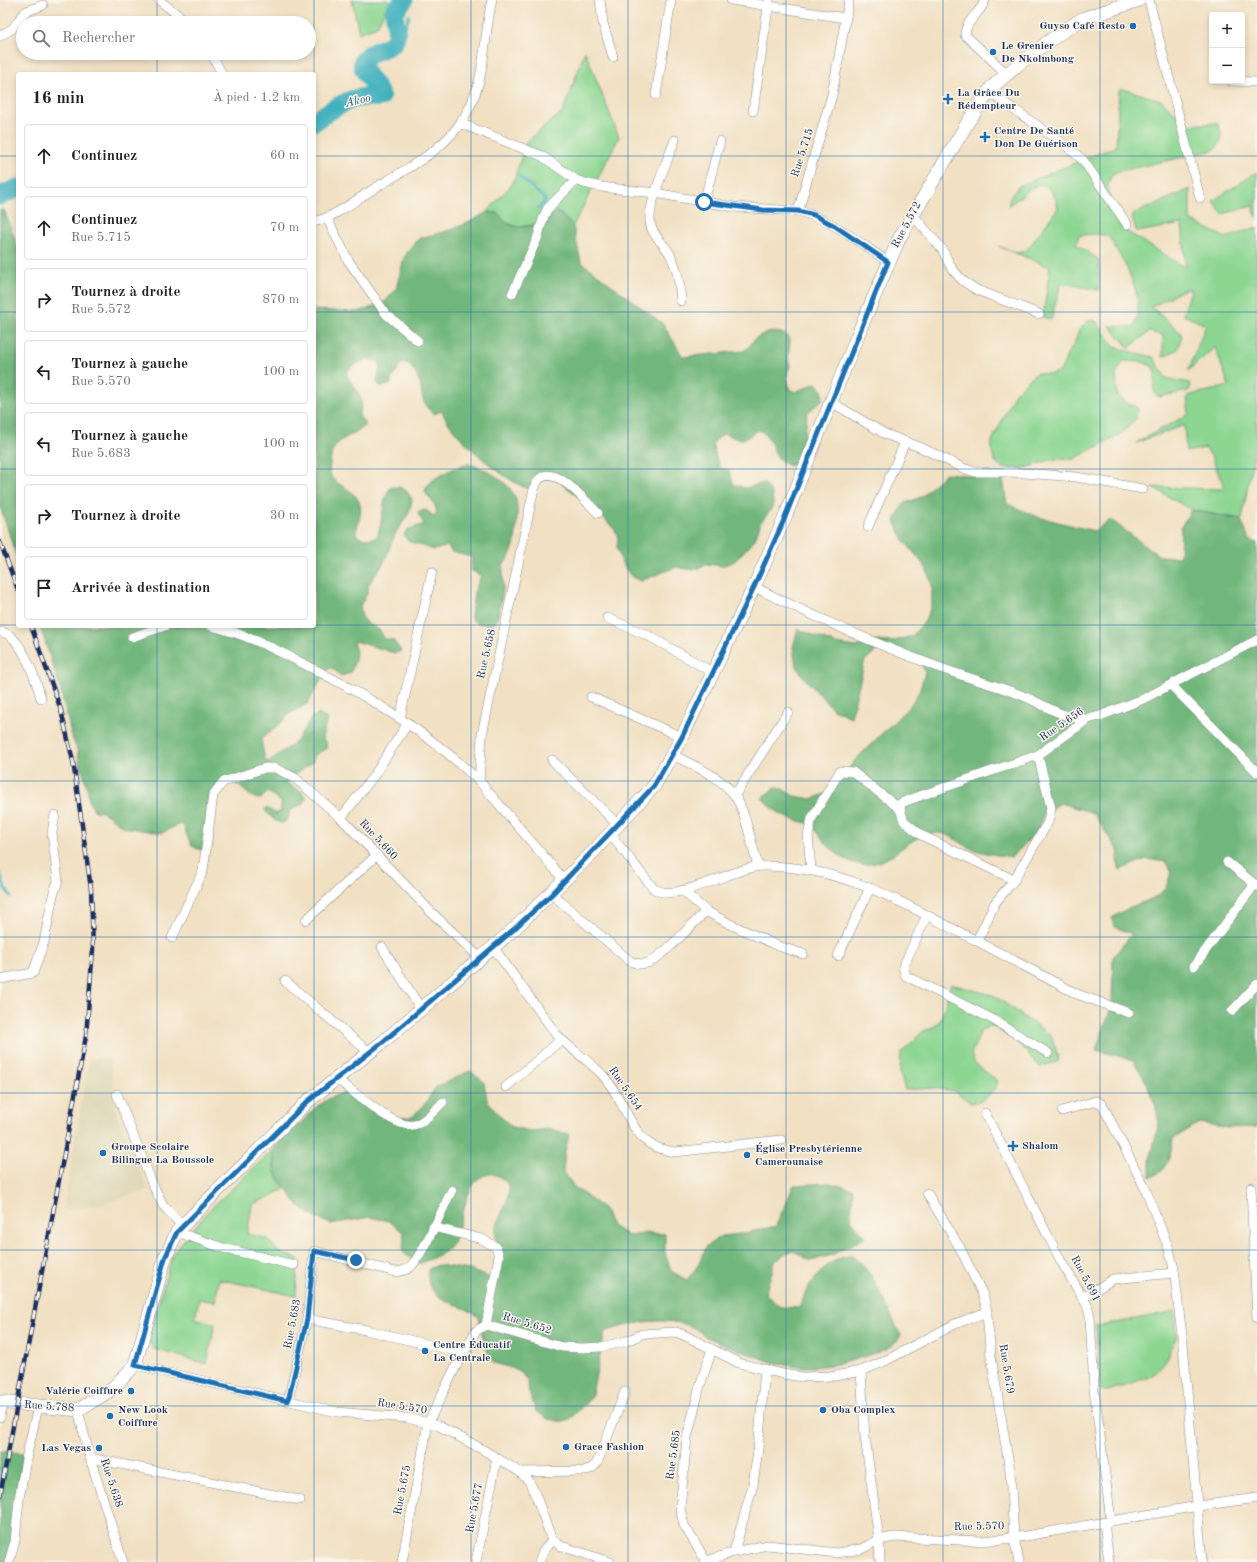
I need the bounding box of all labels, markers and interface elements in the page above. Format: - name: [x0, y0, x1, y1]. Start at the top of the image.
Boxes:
- map controls: [1209, 12, 1245, 84]
- button: +: [1209, 12, 1245, 48]
- search box: [16, 16, 316, 60]
- place label: Guyso Café Resto: [1039, 21, 1125, 32]
- marker: Guyso Café Resto: [1128, 21, 1138, 31]
- icon: search: [30, 27, 52, 49]
- text: Rechercher: [62, 31, 135, 46]
- place label: Le Grenier De Nkolmbong: [1001, 41, 1074, 65]
- marker: Le Grenier De Nkolmbong: [988, 47, 998, 57]
- button: −: [1209, 48, 1245, 84]
- place label: La Grâce Du Rédempteur: [957, 88, 1019, 112]
- text: 16 min: [32, 90, 85, 107]
- text: À pied · 1.2 km: [213, 91, 300, 104]
- water label: Akoo: [343, 92, 372, 110]
- marker: La Grâce Du Rédempteur: [942, 93, 954, 105]
- place label: Centre De Santé Don De Guérison: [994, 126, 1078, 150]
- street label: Rue 5.715: [790, 127, 816, 179]
- marker: Centre De Santé Don De Guérison: [979, 131, 991, 143]
- icon: ahead: [33, 145, 55, 167]
- text: Continuez: [71, 149, 137, 164]
- text: 60 m: [270, 149, 299, 162]
- route start: [695, 193, 713, 211]
- street label: Rue 5.572: [890, 200, 924, 250]
- text: Continuez: [71, 213, 137, 228]
- icon: ahead: [33, 217, 55, 239]
- text: 70 m: [270, 221, 299, 234]
- text: Rue 5.715: [71, 231, 131, 244]
- text: Tournez à droite: [71, 285, 181, 300]
- icon: right: [33, 289, 55, 311]
- text: 870 m: [262, 293, 299, 306]
- text: Rue 5.572: [71, 303, 131, 316]
- text: Tournez à gauche: [71, 357, 188, 372]
- icon: left: [33, 361, 55, 383]
- text: 100 m: [262, 365, 299, 378]
- text: Rue 5.570: [71, 375, 131, 388]
- text: Tournez à gauche: [71, 429, 188, 444]
- icon: left: [33, 433, 55, 455]
- text: 100 m: [262, 437, 299, 450]
- text: Rue 5.683: [71, 447, 131, 460]
- icon: right: [33, 505, 55, 527]
- text: Tournez à droite: [71, 509, 181, 524]
- text: 30 m: [270, 509, 299, 522]
- icon: arrive: [33, 577, 55, 599]
- text: Arrivée à destination: [71, 581, 210, 596]
- street label: Rue 5.658: [476, 628, 498, 680]
- street label: Rue 5.656: [1038, 706, 1086, 744]
- street label: Rue 5.660: [357, 818, 399, 862]
- street label: Rue 5.654: [606, 1065, 644, 1113]
- marker: Shalom: [1007, 1140, 1019, 1152]
- place label: Shalom: [1022, 1141, 1058, 1152]
- place label: Groupe Scolaire Bilingue La Boussole: [111, 1142, 214, 1166]
- place label: Église Presbytérienne Camerounaise: [755, 1142, 862, 1168]
- marker: Groupe Scolaire Bilingue La Boussole: [98, 1148, 108, 1158]
- marker: Église Presbytérienne Camerounaise: [742, 1150, 752, 1160]
- route end: [347, 1251, 365, 1269]
- street label: Rue 5.691: [1068, 1254, 1102, 1304]
- street label: Rue 5.683: [283, 1298, 303, 1350]
- street label: Rue 5.652: [501, 1311, 553, 1337]
- place label: Centre Éducatif La Centrale: [433, 1338, 511, 1364]
- street label: Rue 5.679: [997, 1343, 1015, 1395]
- marker: Centre Éducatif La Centrale: [420, 1346, 430, 1356]
- place label: Valérie Coiffure: [45, 1386, 123, 1397]
- marker: Valérie Coiffure: [126, 1386, 136, 1396]
- street label: Rue 5.570: [376, 1398, 428, 1416]
- street label: Rue 5.788: [23, 1400, 75, 1414]
- place label: New Look Coiffure: [118, 1405, 168, 1429]
- marker: Oba Complex: [818, 1405, 828, 1415]
- place label: Oba Complex: [831, 1405, 895, 1416]
- marker: New Look Coiffure: [105, 1411, 115, 1421]
- street label: Rue 5.685: [665, 1429, 683, 1481]
- marker: Grace Fashion: [561, 1442, 571, 1452]
- place label: Grace Fashion: [574, 1442, 644, 1453]
- place label: Las Vegas: [41, 1443, 91, 1454]
- marker: Las Vegas: [94, 1443, 104, 1453]
- street label: Rue 5.638: [98, 1457, 124, 1509]
- street label: Rue 5.675: [393, 1464, 413, 1516]
- street label: Rue 5.677: [465, 1482, 485, 1534]
- street label: Rue 5.570: [954, 1521, 1004, 1533]

